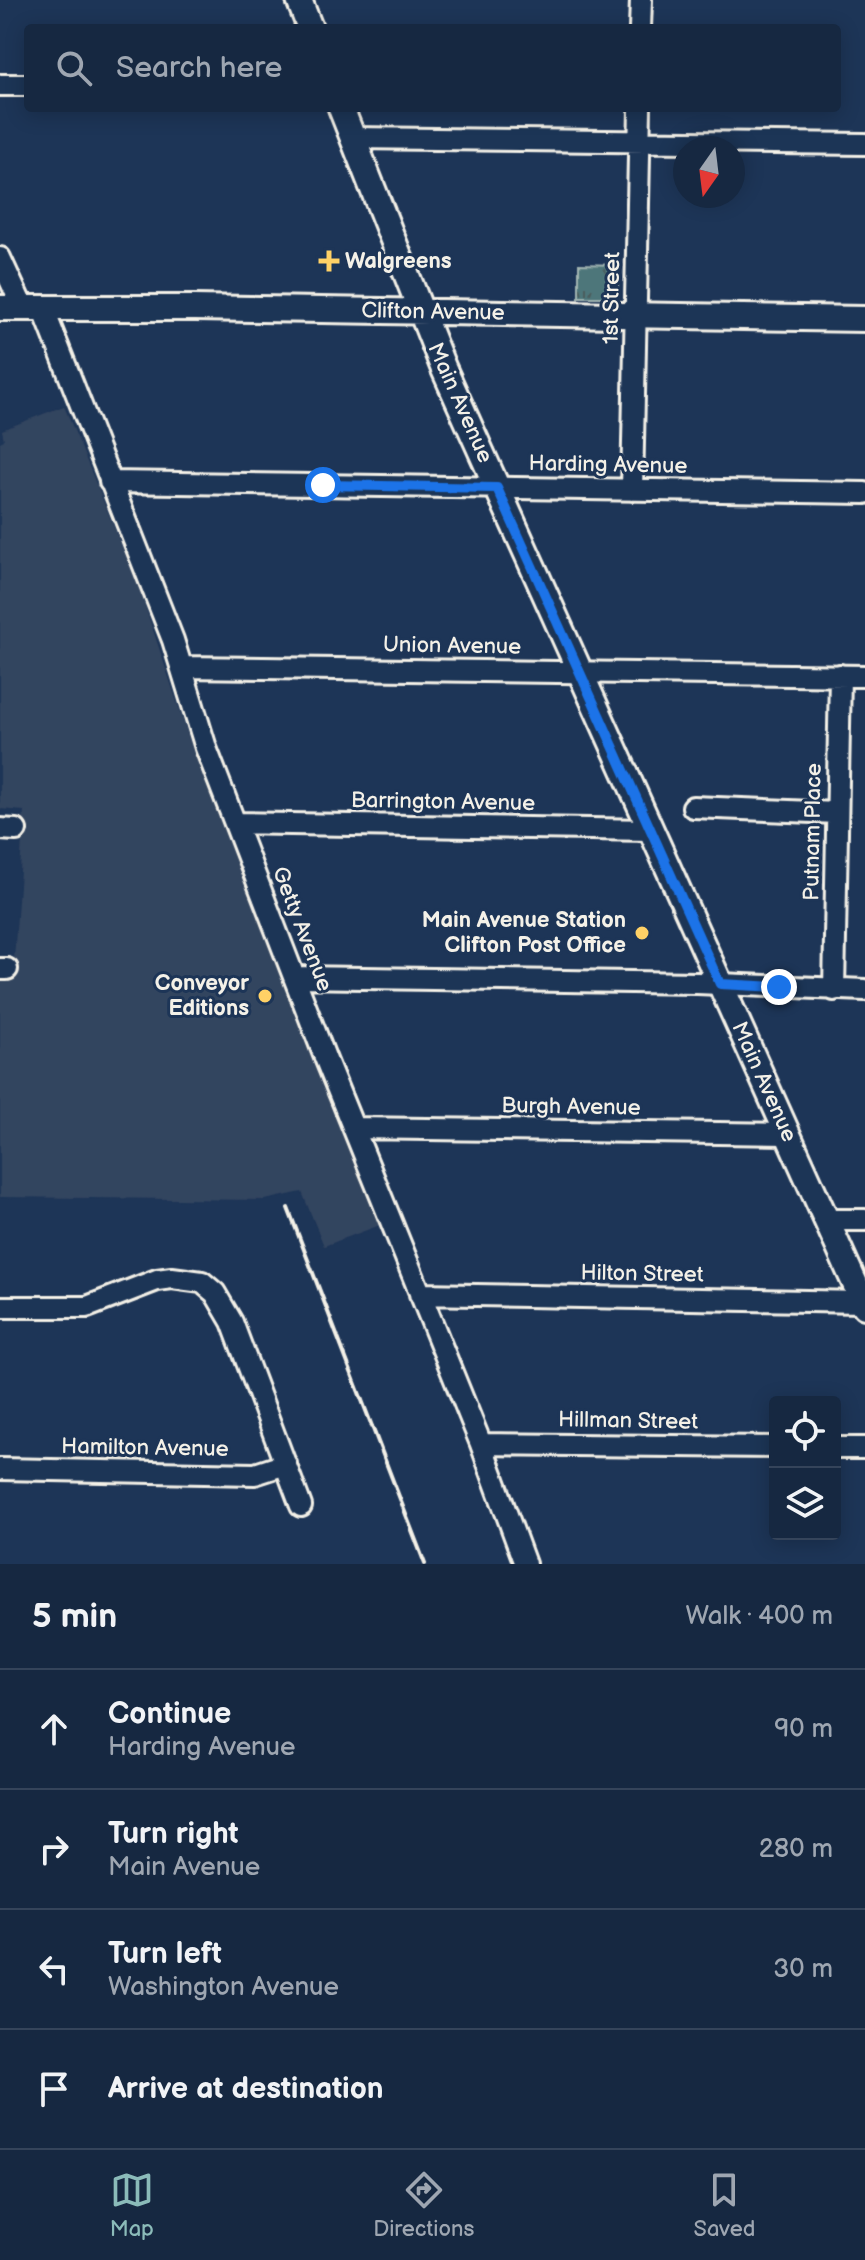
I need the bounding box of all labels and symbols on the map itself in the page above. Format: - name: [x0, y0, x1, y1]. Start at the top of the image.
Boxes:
- north arrow: [673, 136, 745, 208]
- place label: Walgreens: [345, 248, 452, 275]
- street label: 1st Street: [598, 251, 626, 344]
- marker: Walgreens: [320, 252, 338, 270]
- street label: Clifton Avenue: [361, 297, 505, 327]
- street label: Main Avenue: [421, 339, 499, 467]
- street label: Harding Avenue: [528, 450, 688, 480]
- route start: [305, 467, 341, 503]
- street label: Union Avenue: [383, 631, 521, 661]
- street label: Putnam Place: [798, 763, 828, 901]
- street label: Barrington Avenue: [351, 787, 535, 817]
- street label: Getty Avenue: [266, 863, 338, 995]
- place label: Main Avenue Station Clifton Post Office: [422, 907, 626, 959]
- marker: Main Avenue Station Clifton Post Office: [633, 924, 651, 942]
- route end: [761, 969, 797, 1005]
- place label: Conveyor Editions: [155, 970, 249, 1022]
- marker: Conveyor Editions: [256, 987, 274, 1005]
- street label: Main Avenue: [725, 1018, 803, 1146]
- street label: Burgh Avenue: [501, 1092, 641, 1122]
- street label: Hilton Street: [580, 1259, 704, 1289]
- street label: Hillman Street: [558, 1406, 698, 1436]
- street label: Hamilton Avenue: [61, 1433, 229, 1463]

